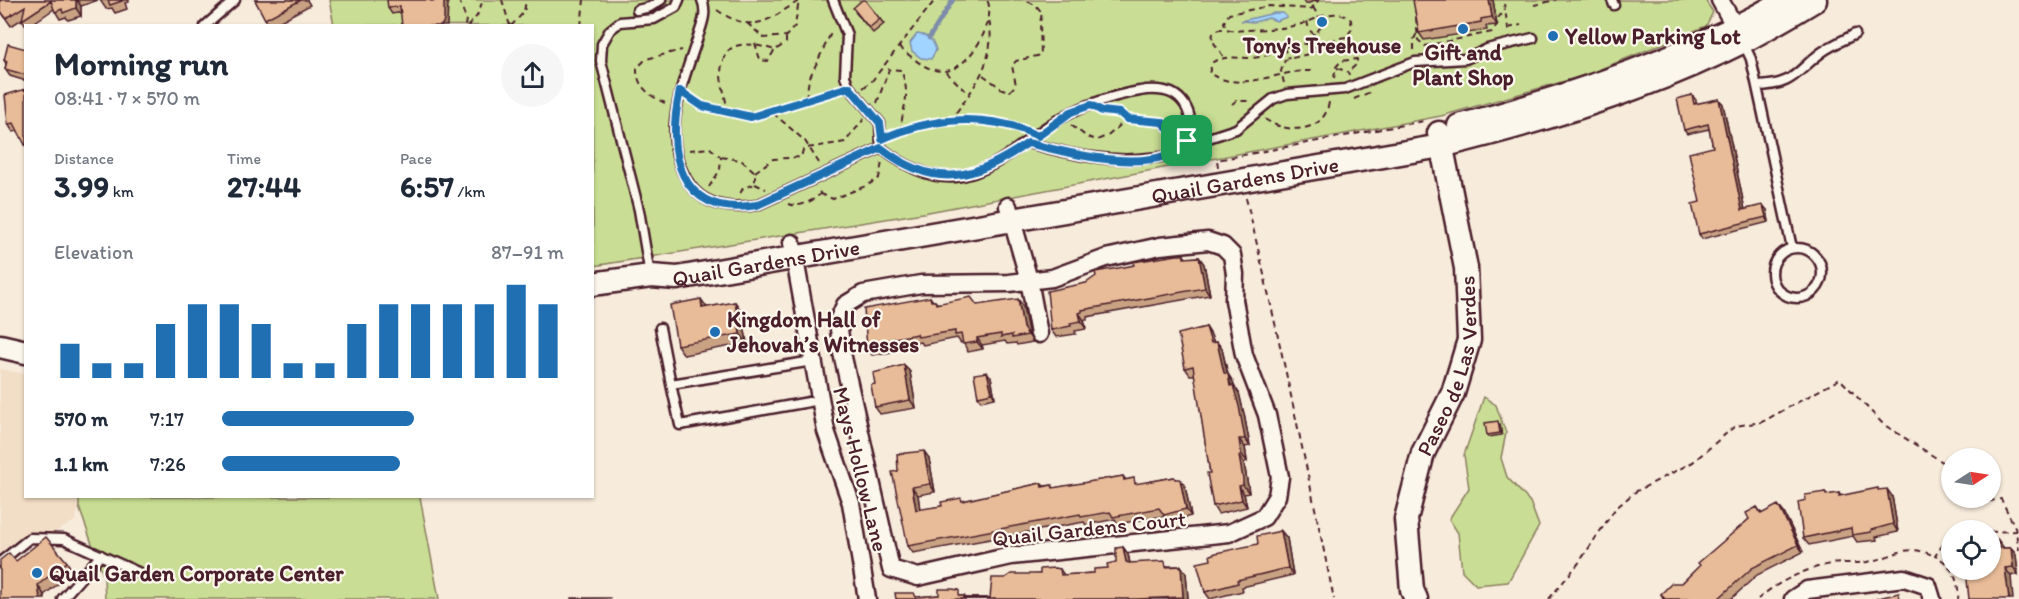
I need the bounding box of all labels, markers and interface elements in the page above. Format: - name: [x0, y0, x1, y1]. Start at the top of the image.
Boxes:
- marker: Tony's Treehouse: [1315, 15, 1329, 29]
- marker: Gift and Plant Shop: [1456, 22, 1470, 36]
- place label: Yellow Parking Lot: [1564, 23, 1741, 50]
- marker: Yellow Parking Lot: [1546, 29, 1560, 43]
- place label: Tony's Treehouse: [1242, 32, 1401, 59]
- place label: Gift and Plant Shop: [1412, 39, 1514, 91]
- text: Morning run: [54, 44, 229, 83]
- button: share: [501, 44, 564, 107]
- text: 08:41 · 7 × 570 m: [54, 86, 200, 110]
- pin: [1161, 115, 1212, 166]
- icon: arrive: [1170, 124, 1203, 157]
- text: Distance: [54, 149, 114, 168]
- text: Time: [227, 149, 261, 168]
- text: Pace: [400, 149, 432, 168]
- street label: Quail Gardens Drive: [1149, 151, 1341, 210]
- text: 3.99: [54, 168, 109, 205]
- text: 27:44: [227, 168, 301, 205]
- text: 6:57: [400, 168, 454, 205]
- text: km: [109, 182, 134, 201]
- text: /km: [454, 182, 485, 201]
- street label: Quail Gardens Drive: [670, 234, 862, 293]
- text: Elevation: [54, 240, 133, 264]
- text: 87–91 m: [491, 240, 564, 264]
- street label: Paseo de Las Verdes: [1411, 275, 1483, 461]
- place label: Kingdom Hall of Jehovah’s Witnesses: [726, 306, 919, 358]
- marker: Kingdom Hall of Jehovah’s Witnesses: [708, 325, 722, 339]
- street label: Mays Hollow Lane: [827, 384, 894, 554]
- text: 570 m: [54, 407, 108, 431]
- text: 7:17: [150, 407, 184, 431]
- north arrow: [1941, 448, 2001, 508]
- map controls: [1941, 448, 2001, 580]
- text: 1.1 km: [54, 452, 108, 476]
- text: 7:26: [150, 452, 186, 476]
- street label: Quail Gardens Court: [991, 505, 1187, 552]
- button: locate: [1941, 520, 2001, 580]
- place label: Quail Garden Corporate Center: [49, 560, 344, 587]
- marker: Quail Garden Corporate Center: [30, 566, 44, 580]

